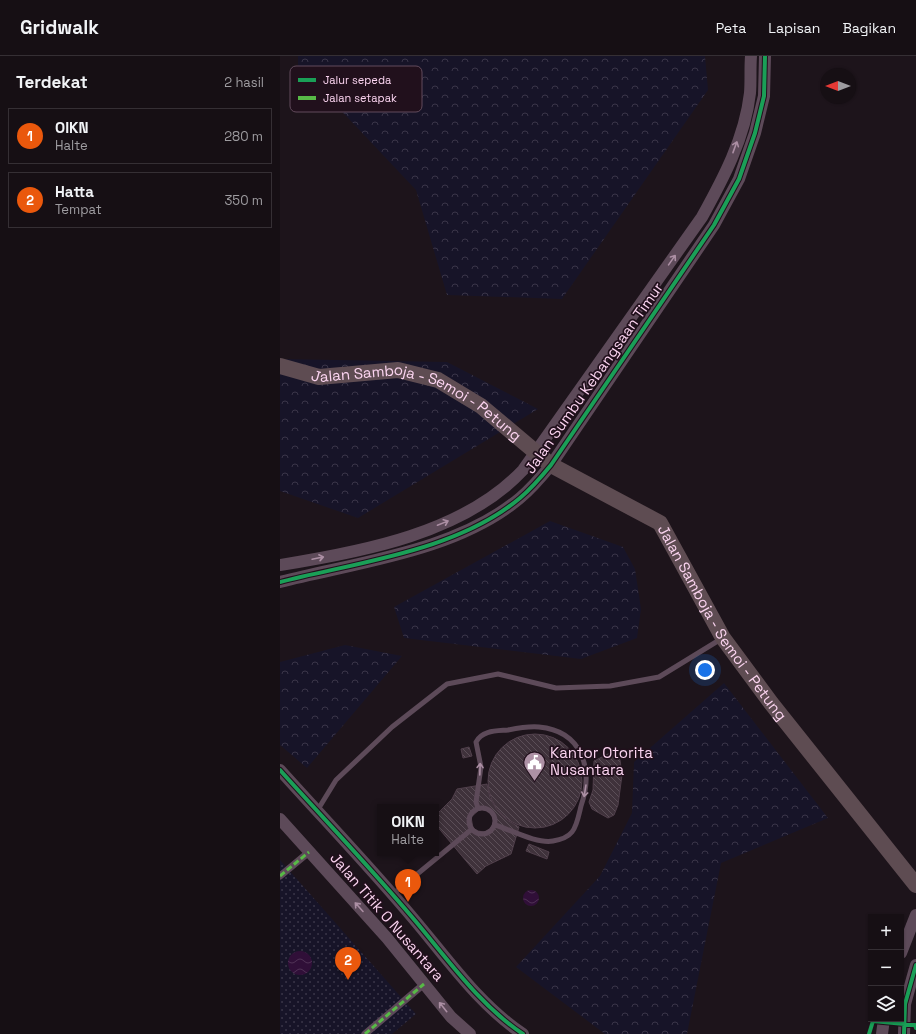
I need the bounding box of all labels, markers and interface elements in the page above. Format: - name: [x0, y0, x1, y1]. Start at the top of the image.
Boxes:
- text: Gridwalk: [20, 15, 99, 40]
- text: Peta: [716, 19, 746, 37]
- text: Lapisan: [768, 19, 820, 37]
- text: Bagikan: [842, 19, 896, 37]
- legend: [290, 66, 422, 112]
- north arrow: [820, 68, 856, 104]
- text: Terdekat: [16, 71, 88, 93]
- text: Jalur sepeda: [323, 73, 392, 87]
- text: 2 hasil: [224, 74, 264, 91]
- text: Jalan setapak: [323, 91, 397, 105]
- text: OIKN: [55, 118, 89, 137]
- text: 1: [27, 128, 33, 145]
- text: 280 m: [224, 128, 263, 145]
- text: Halte: [55, 137, 88, 154]
- one-way arrow: [732, 141, 739, 154]
- text: Hatta: [55, 182, 94, 201]
- text: 2: [26, 192, 34, 209]
- text: 350 m: [225, 192, 263, 209]
- text: Tempat: [55, 201, 102, 218]
- one-way arrow: [668, 255, 676, 266]
- street label: Jalan Sumbu Kebangsaan Timur: [520, 278, 667, 477]
- street label: Jalan Samboja - Semoi - Petung: [309, 359, 526, 445]
- one-way arrow: [437, 519, 449, 526]
- street label: Jalan Samboja - Semoi - Petung: [654, 521, 791, 724]
- one-way arrow: [312, 553, 325, 561]
- your location: [695, 660, 715, 680]
- place label: Kantor Otorita Nusantara: [550, 743, 653, 779]
- public building icon: Kantor Otorita Nusantara: [522, 749, 548, 782]
- one-way arrow: [476, 763, 484, 776]
- one-way arrow: [581, 784, 589, 797]
- popup: [377, 804, 439, 856]
- text: OIKN: [391, 812, 425, 831]
- text: Halte: [391, 831, 424, 848]
- street label: Jalan Titik 0 Nusantara: [326, 848, 449, 985]
- pin: 1: [395, 869, 421, 902]
- one-way arrow: [355, 903, 364, 913]
- map controls: [868, 914, 904, 1022]
- button: +: [868, 914, 904, 950]
- pin: 2: [335, 947, 361, 980]
- button: −: [868, 950, 904, 986]
- button: layers: [868, 986, 904, 1022]
- one-way arrow: [438, 1001, 447, 1012]

